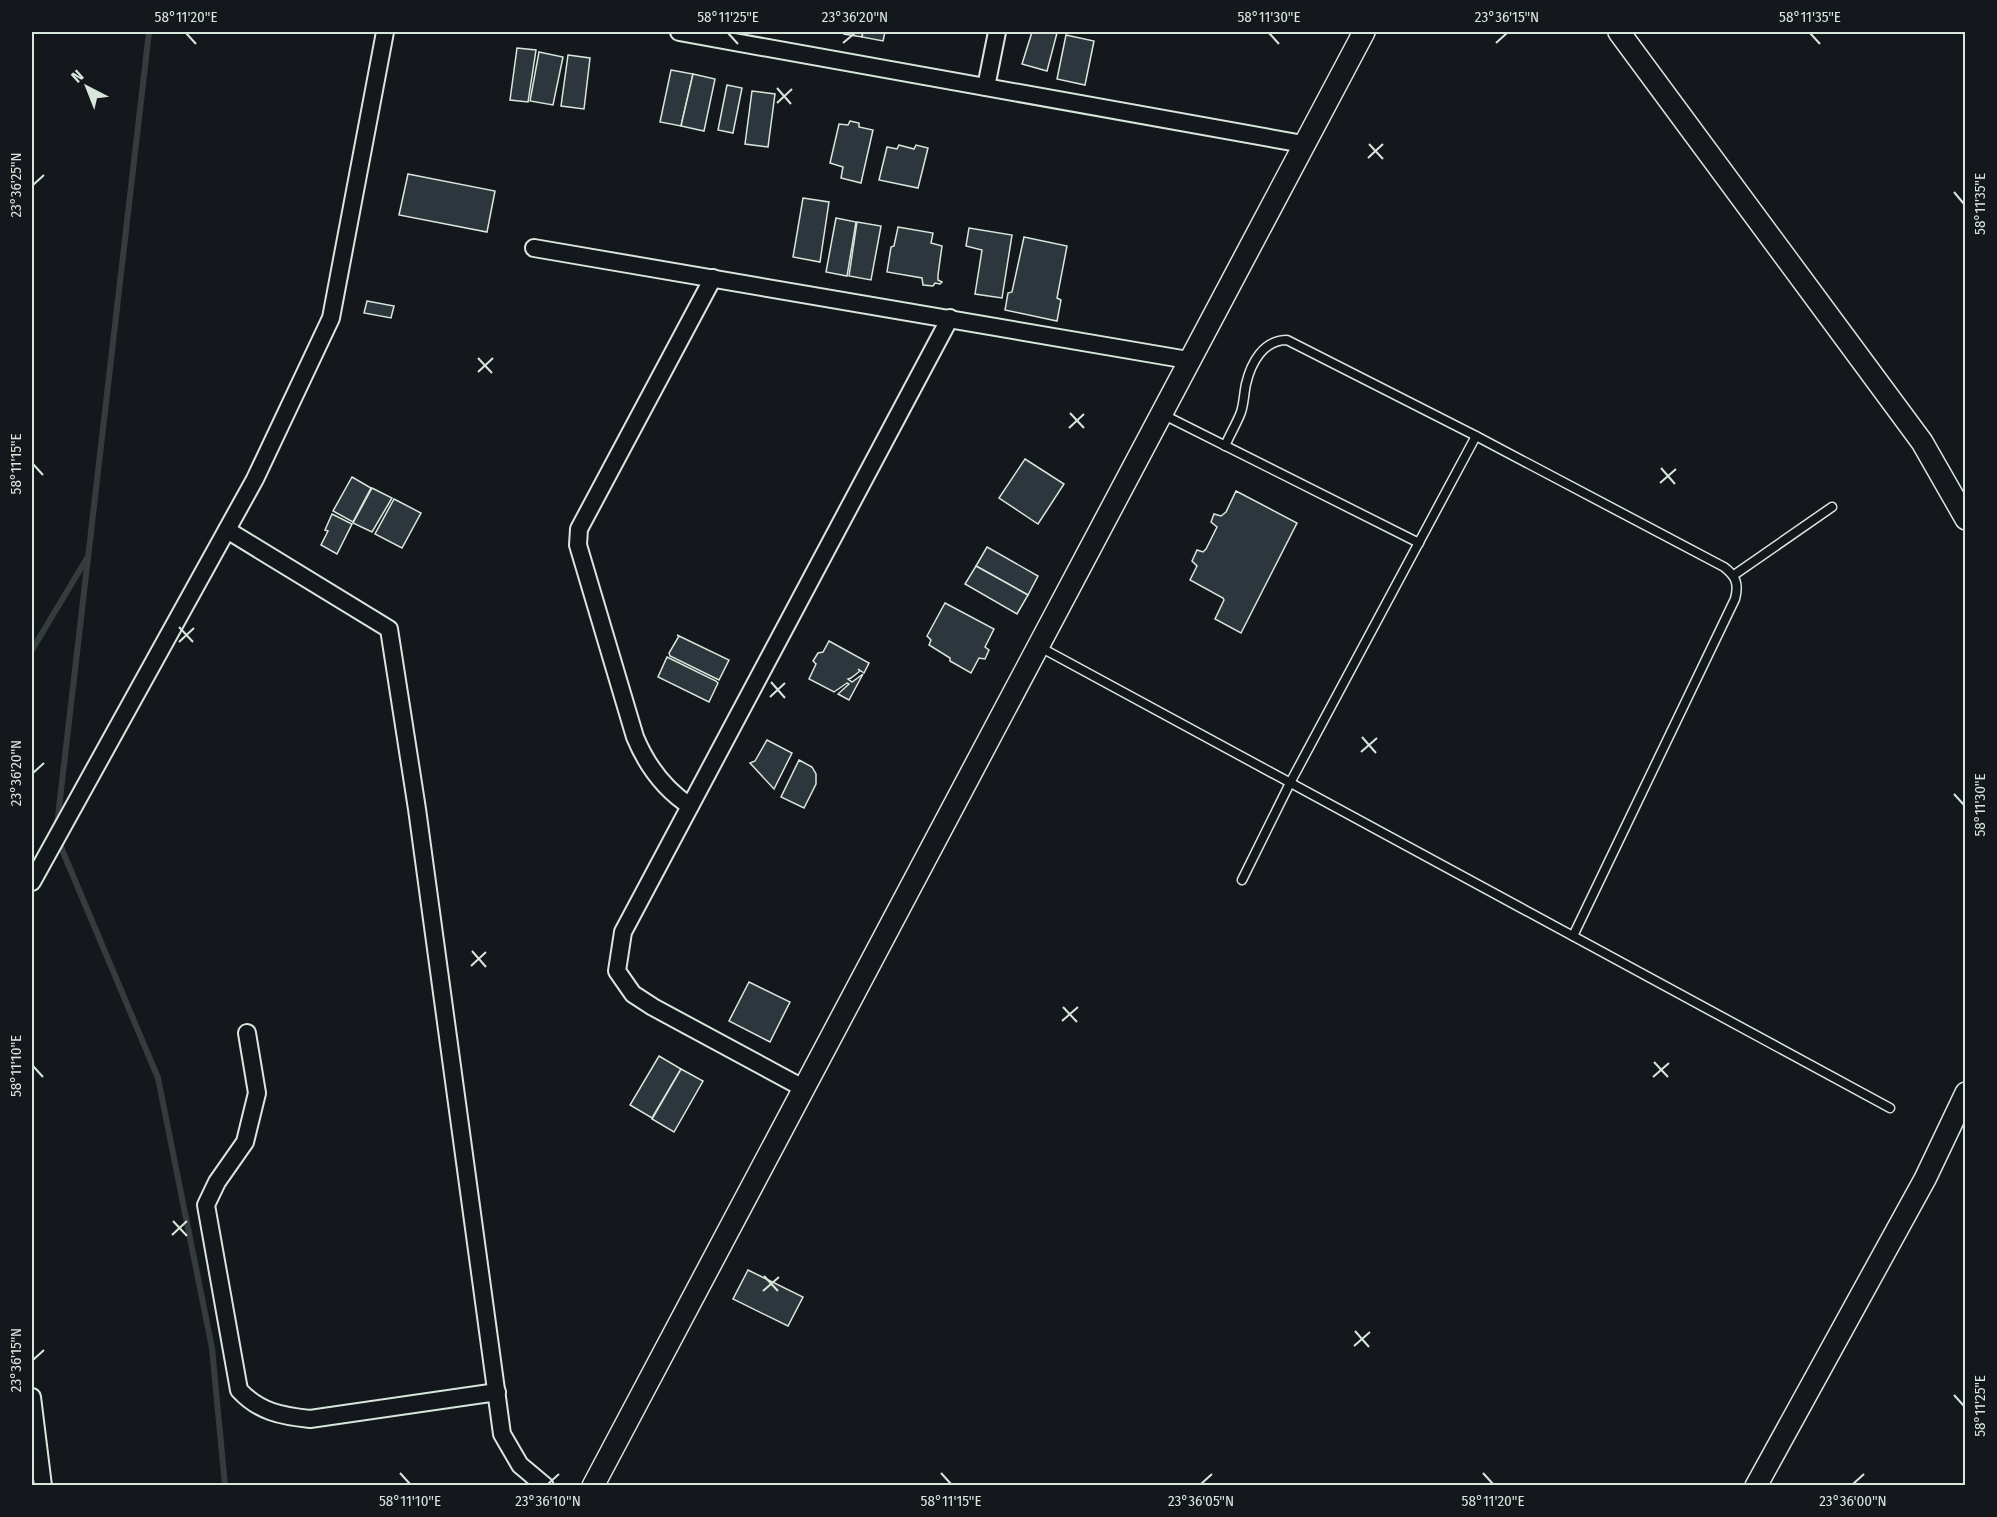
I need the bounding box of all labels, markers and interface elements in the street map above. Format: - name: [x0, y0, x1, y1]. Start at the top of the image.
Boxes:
- text: 58°11'20"E: [155, 8, 217, 26]
- text: 58°11'25"E: [697, 8, 759, 26]
- text: 23°36'20"N: [822, 8, 888, 26]
- text: 58°11'30"E: [1237, 8, 1301, 26]
- text: 23°36'15"N: [1475, 8, 1539, 26]
- text: 58°11'35"E: [1779, 8, 1841, 26]
- north arrow: [57, 57, 117, 117]
- text: N: [67, 66, 87, 86]
- text: 23°36'25"N: [7, 152, 25, 218]
- text: 58°11'35"E: [1971, 173, 1989, 235]
- text: 58°11'15"E: [7, 434, 25, 494]
- text: 23°36'20"N: [7, 740, 25, 806]
- text: 58°11'30"E: [1971, 773, 1989, 837]
- text: 58°11'10"E: [7, 1035, 25, 1097]
- text: 23°36'15"N: [7, 1328, 25, 1392]
- text: 58°11'25"E: [1971, 1375, 1989, 1437]
- text: 58°11'10"E: [379, 1492, 441, 1510]
- text: 23°36'10"N: [515, 1492, 581, 1510]
- text: 58°11'15"E: [921, 1492, 981, 1510]
- text: 23°36'05"N: [1168, 1492, 1234, 1510]
- text: 58°11'20"E: [1462, 1492, 1524, 1510]
- text: 23°36'00"N: [1819, 1492, 1887, 1510]

